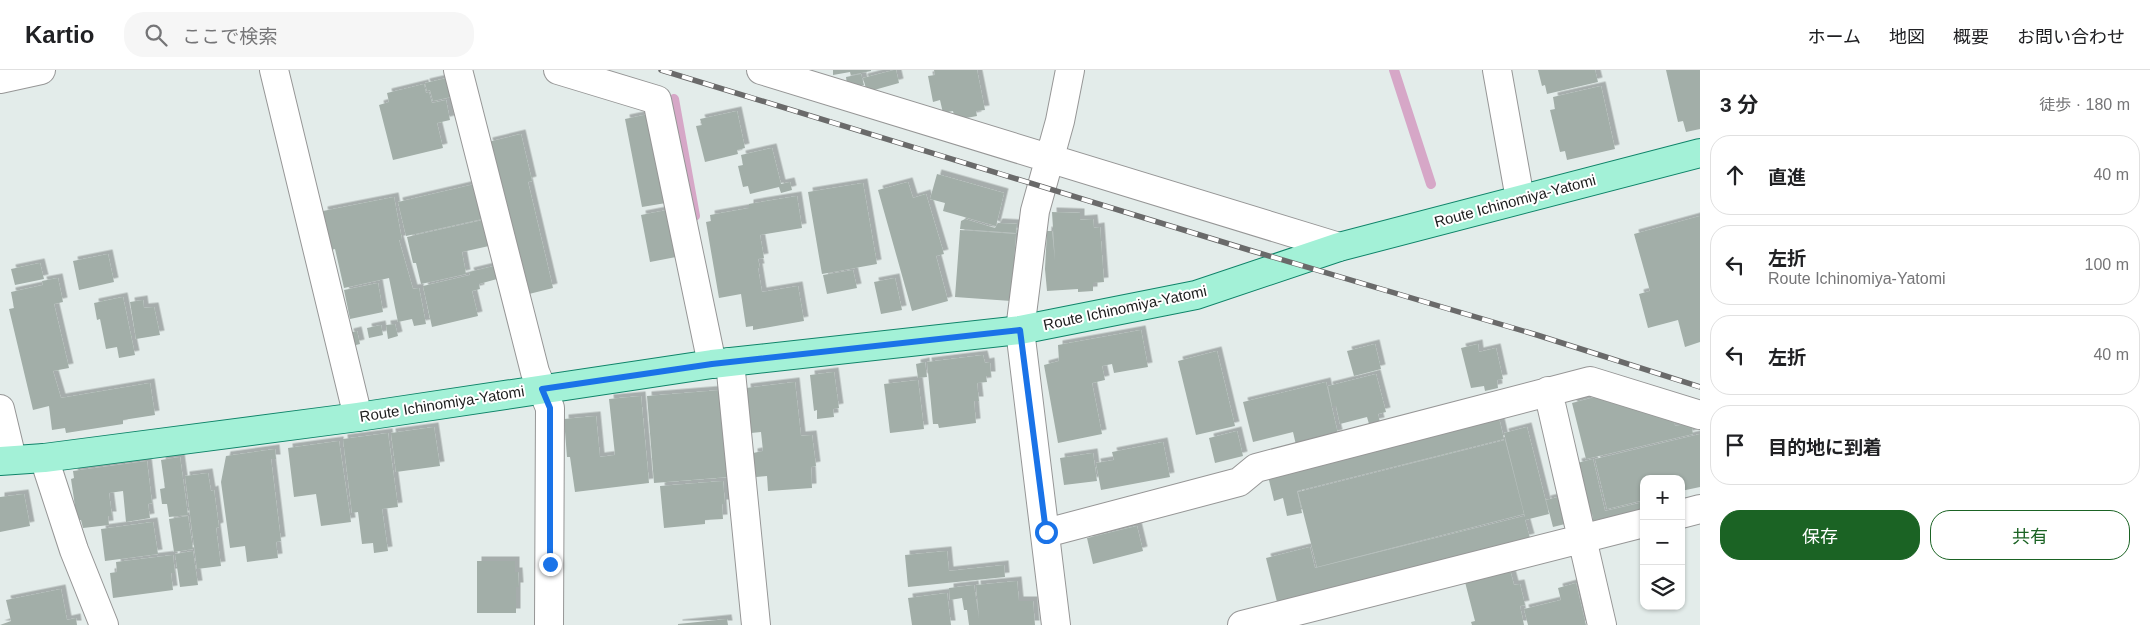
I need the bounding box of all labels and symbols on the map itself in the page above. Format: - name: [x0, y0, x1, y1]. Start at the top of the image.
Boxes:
- street label: Route Ichinomiya-Yatomi: [1432, 171, 1597, 230]
- street label: Route Ichinomiya-Yatomi: [1042, 282, 1208, 333]
- street label: Route Ichinomiya-Yatomi: [358, 382, 525, 425]
- route start: [1035, 521, 1058, 544]
- route end: [539, 553, 562, 576]

